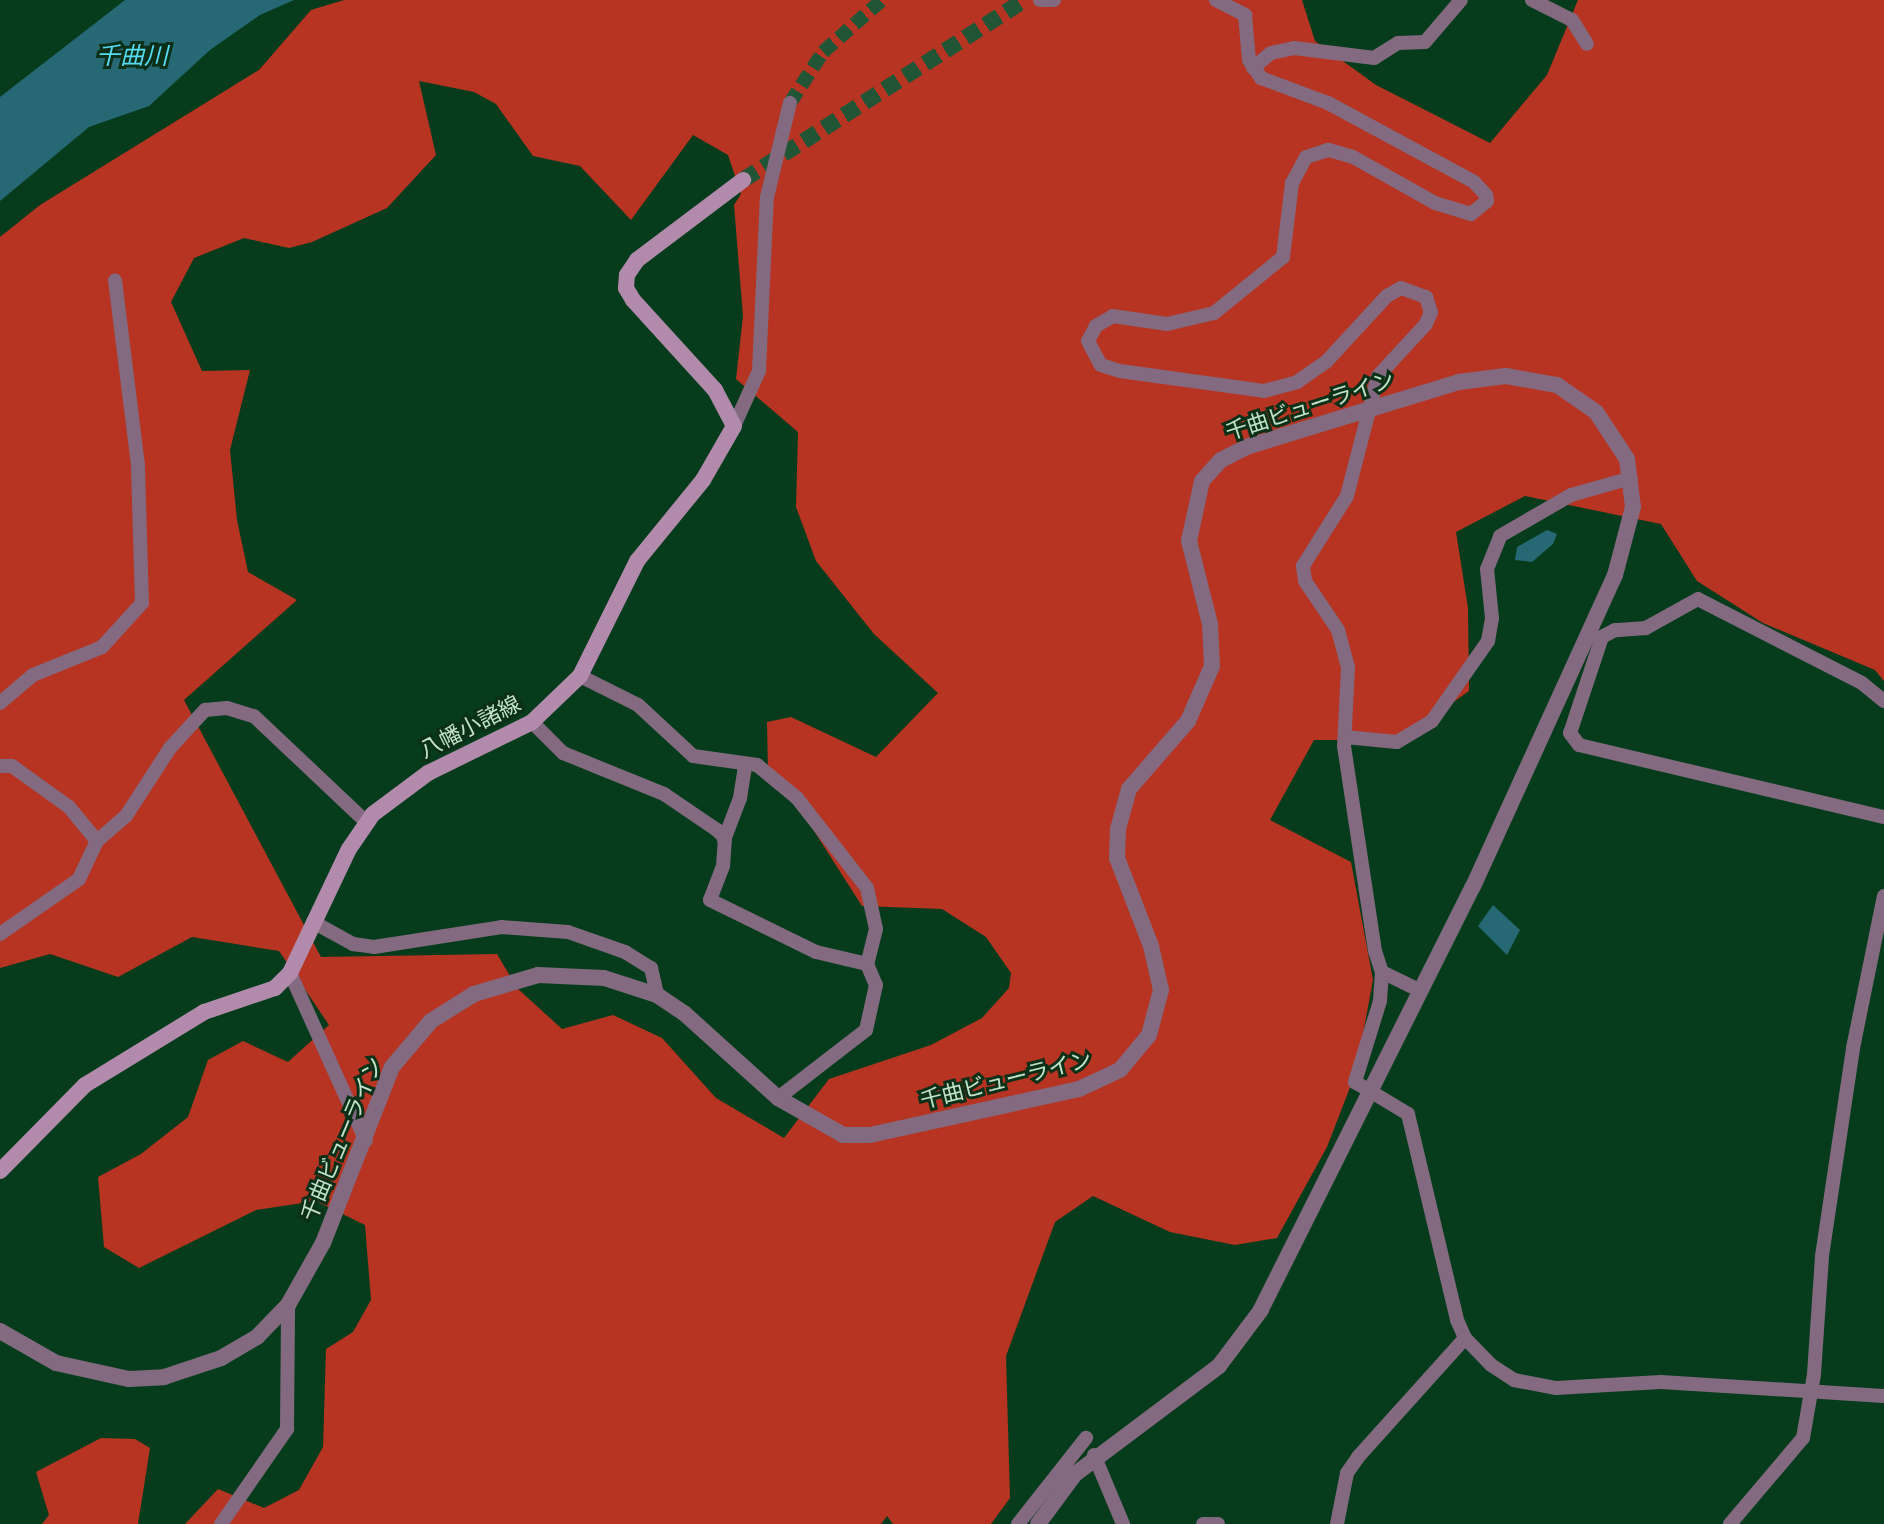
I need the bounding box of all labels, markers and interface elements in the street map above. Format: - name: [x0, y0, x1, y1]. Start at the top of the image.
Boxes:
- water label: 千曲川: [96, 42, 168, 70]
- street label: 千曲ビューライン: [1222, 366, 1398, 446]
- street label: 八幡小諸線: [415, 690, 525, 764]
- street label: 千曲ビューライン: [917, 1046, 1095, 1114]
- street label: 千曲ビューライン: [295, 1053, 389, 1225]

